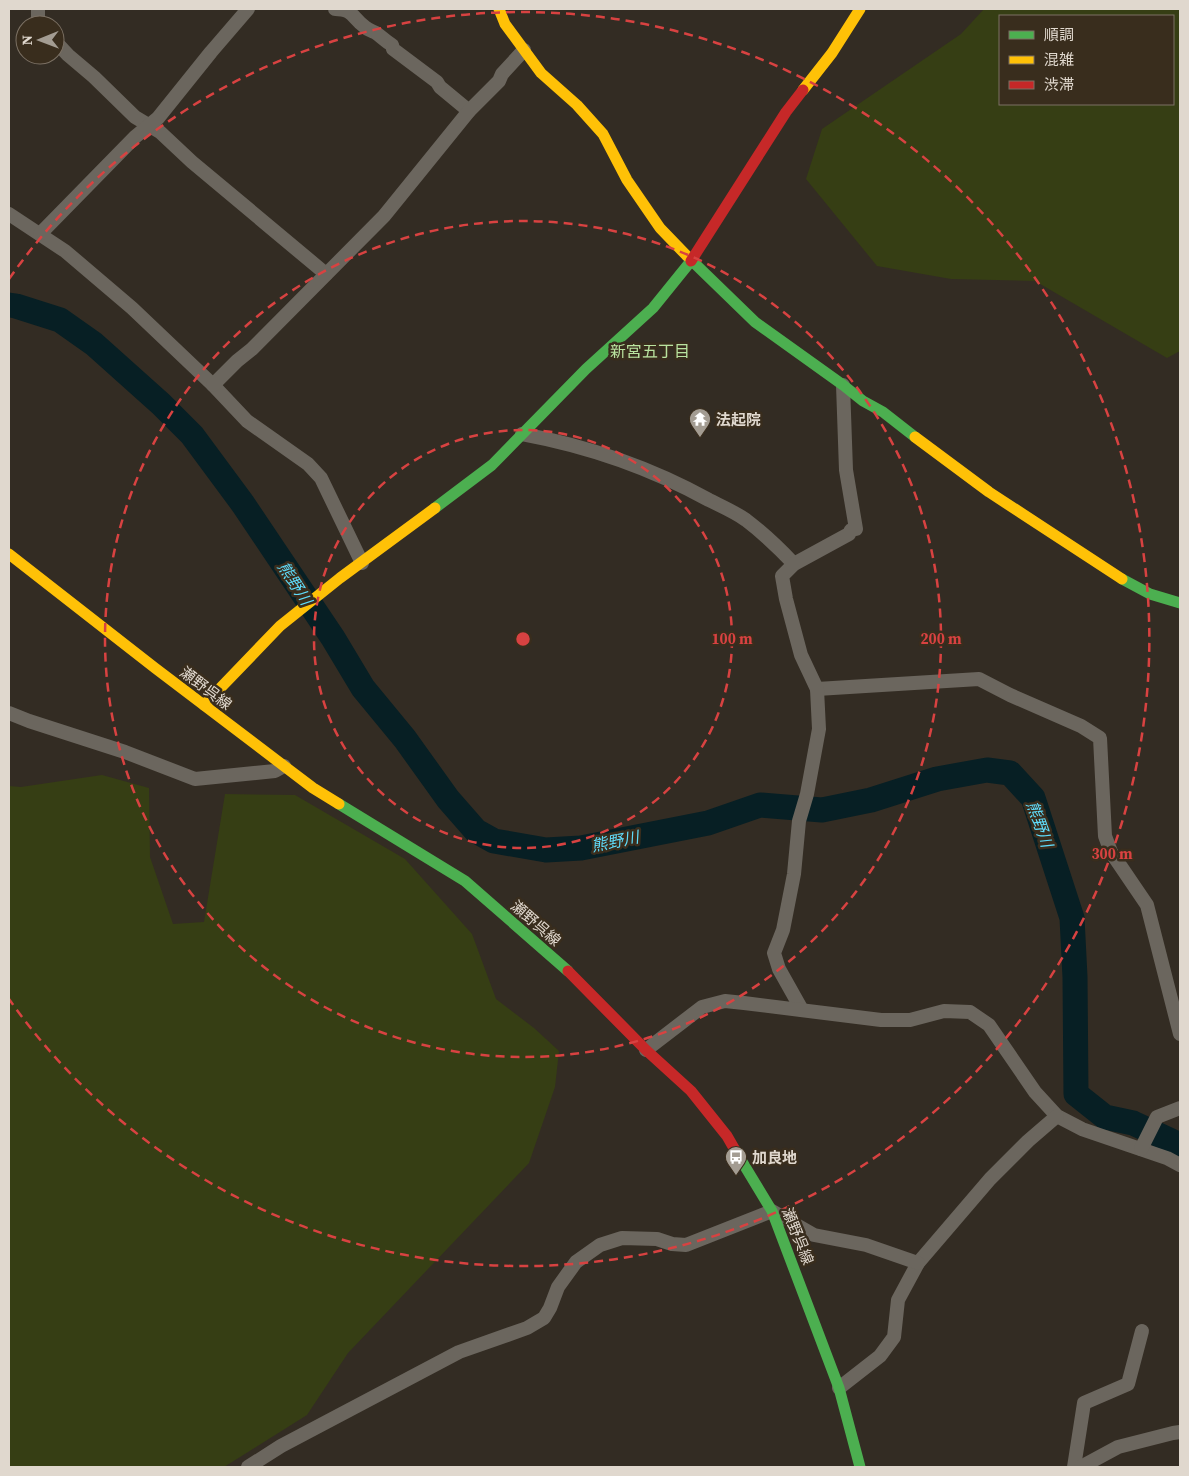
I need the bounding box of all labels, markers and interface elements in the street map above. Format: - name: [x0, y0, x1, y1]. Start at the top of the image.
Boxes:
- north arrow: [15, 15, 65, 65]
- legend: [999, 15, 1174, 105]
- text: 順調: [1044, 24, 1074, 45]
- text: N: [17, 35, 37, 46]
- text: 混雑: [1044, 49, 1074, 70]
- text: 渋滞: [1044, 74, 1074, 95]
- district label: 新宮五丁目: [610, 340, 690, 362]
- temple icon: 法起院: [688, 407, 712, 438]
- place label: 法起院: [716, 409, 761, 430]
- water label: 熊野川: [273, 557, 318, 611]
- text: 100 m: [711, 628, 753, 649]
- text: 200 m: [920, 628, 962, 649]
- centre of rings: [514, 630, 532, 648]
- street label: 瀬野呉線: [176, 662, 236, 714]
- water label: 熊野川: [1021, 798, 1059, 852]
- water label: 熊野川: [589, 825, 643, 856]
- text: 300 m: [1091, 843, 1133, 864]
- street label: 瀬野呉線: [506, 895, 566, 951]
- bus stop icon: 加良地: [724, 1145, 748, 1176]
- place label: 加良地: [752, 1147, 797, 1168]
- street label: 瀬野呉線: [777, 1204, 819, 1268]

